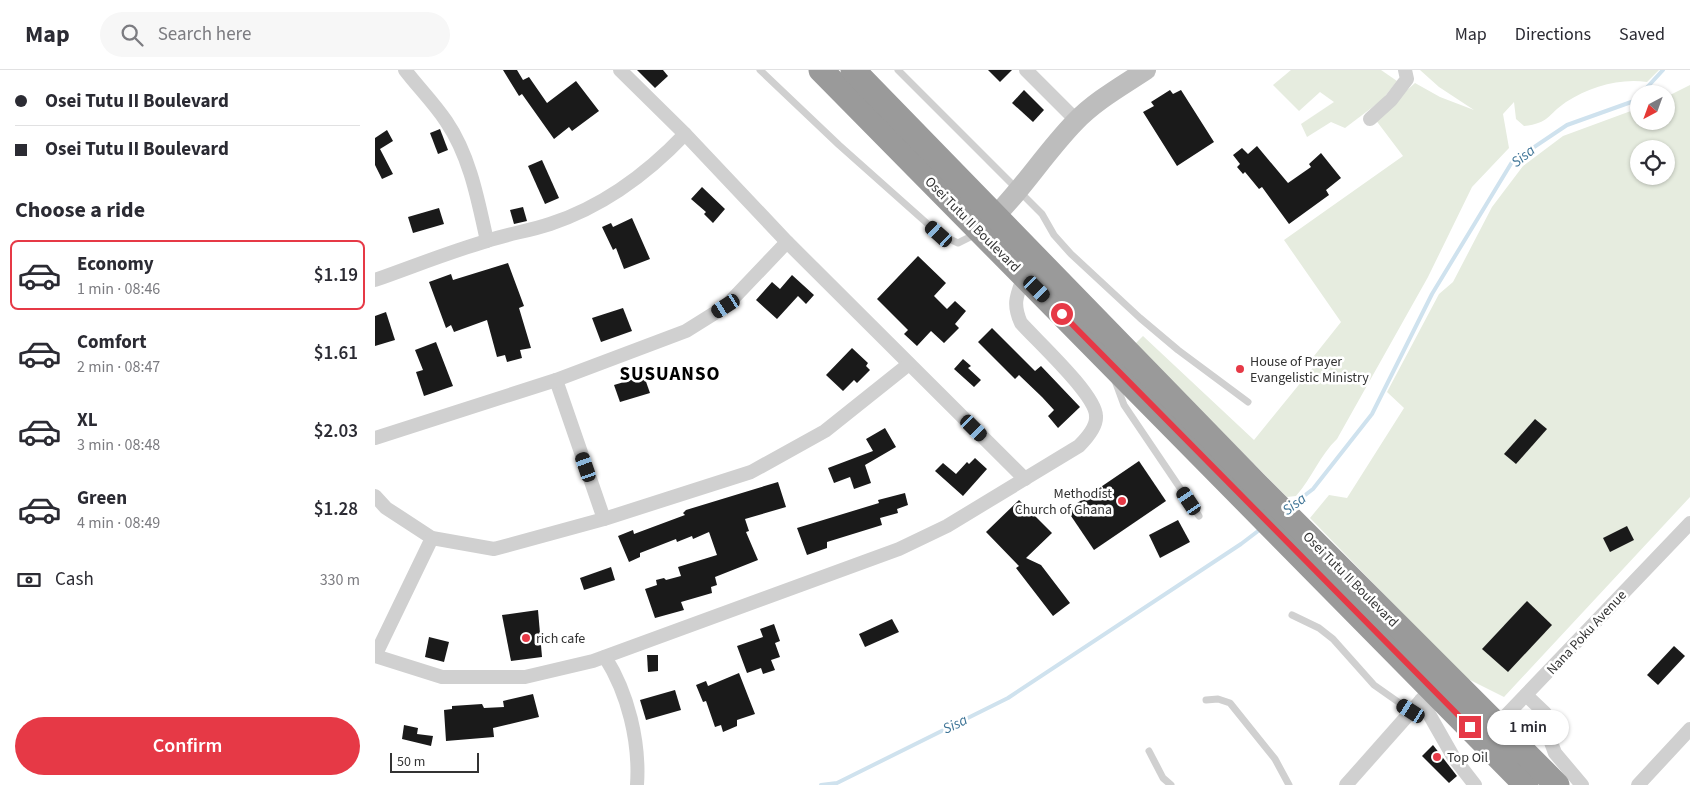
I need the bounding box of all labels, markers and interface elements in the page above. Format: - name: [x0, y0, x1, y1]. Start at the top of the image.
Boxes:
- search box: [100, 12, 450, 57]
- text: Map: [25, 17, 70, 52]
- icon: search: [118, 21, 146, 49]
- text: Search here: [158, 21, 251, 48]
- text: Map: [1455, 22, 1487, 47]
- text: Directions: [1515, 22, 1591, 47]
- text: Saved: [1619, 22, 1665, 47]
- north arrow: [1630, 85, 1675, 130]
- map controls: [1630, 85, 1675, 185]
- text: Osei Tutu II Boulevard: [45, 88, 229, 115]
- text: Osei Tutu II Boulevard: [45, 136, 229, 163]
- water label: Sisa: [1507, 140, 1540, 172]
- button: locate: [1630, 140, 1675, 185]
- street label: Osei Tutu II Boulevard: [920, 172, 1025, 277]
- text: Choose a ride: [15, 194, 145, 226]
- car: [922, 218, 955, 250]
- text: Economy: [77, 251, 154, 278]
- icon: car: [17, 253, 62, 298]
- text: $1.19: [314, 262, 358, 289]
- car: [1021, 273, 1052, 305]
- text: 1 min · 08:46: [77, 278, 160, 300]
- car: [709, 292, 742, 320]
- route start: [1051, 303, 1073, 325]
- text: Comfort: [77, 329, 147, 356]
- icon: car: [17, 331, 62, 376]
- text: $1.61: [314, 340, 358, 367]
- place label: House of Prayer Evangelistic Ministry: [1250, 352, 1369, 388]
- text: 2 min · 08:47: [77, 356, 160, 378]
- district label: SUSUANSO: [619, 361, 721, 388]
- marker: House of Prayer Evangelistic Ministry: [1234, 363, 1246, 375]
- text: XL: [77, 407, 98, 434]
- icon: car: [17, 409, 62, 454]
- car: [958, 412, 989, 444]
- text: $2.03: [314, 418, 358, 445]
- text: 3 min · 08:48: [77, 434, 160, 456]
- car: [574, 450, 597, 484]
- place label: Methodist Church of Ghana: [1015, 484, 1112, 520]
- car: [1174, 484, 1203, 518]
- text: Green: [77, 485, 127, 512]
- icon: car: [17, 487, 62, 532]
- water label: Sisa: [1278, 488, 1311, 520]
- marker: Methodist Church of Ghana: [1116, 495, 1128, 507]
- text: $1.28: [314, 496, 358, 523]
- text: 4 min · 08:49: [77, 512, 160, 534]
- street label: Osei Tutu II Boulevard: [1298, 527, 1403, 632]
- icon: cash: [15, 566, 43, 594]
- text: Cash: [55, 566, 94, 593]
- text: 330 m: [320, 569, 360, 591]
- street label: Nana Poku Avenue: [1542, 586, 1631, 679]
- place label: rich cafe: [536, 629, 585, 649]
- marker: rich cafe: [520, 632, 532, 644]
- car: [1394, 697, 1427, 725]
- water label: Sisa: [939, 709, 971, 739]
- callout: 1 min: [1487, 710, 1570, 744]
- route end: [1459, 716, 1481, 738]
- text: 1 min: [1509, 716, 1547, 738]
- button: Confirm: [15, 717, 360, 775]
- place label: Top Oil: [1447, 748, 1488, 768]
- scale bar: [390, 750, 479, 773]
- marker: Top Oil: [1431, 751, 1443, 763]
- text: 50 m: [397, 752, 425, 772]

